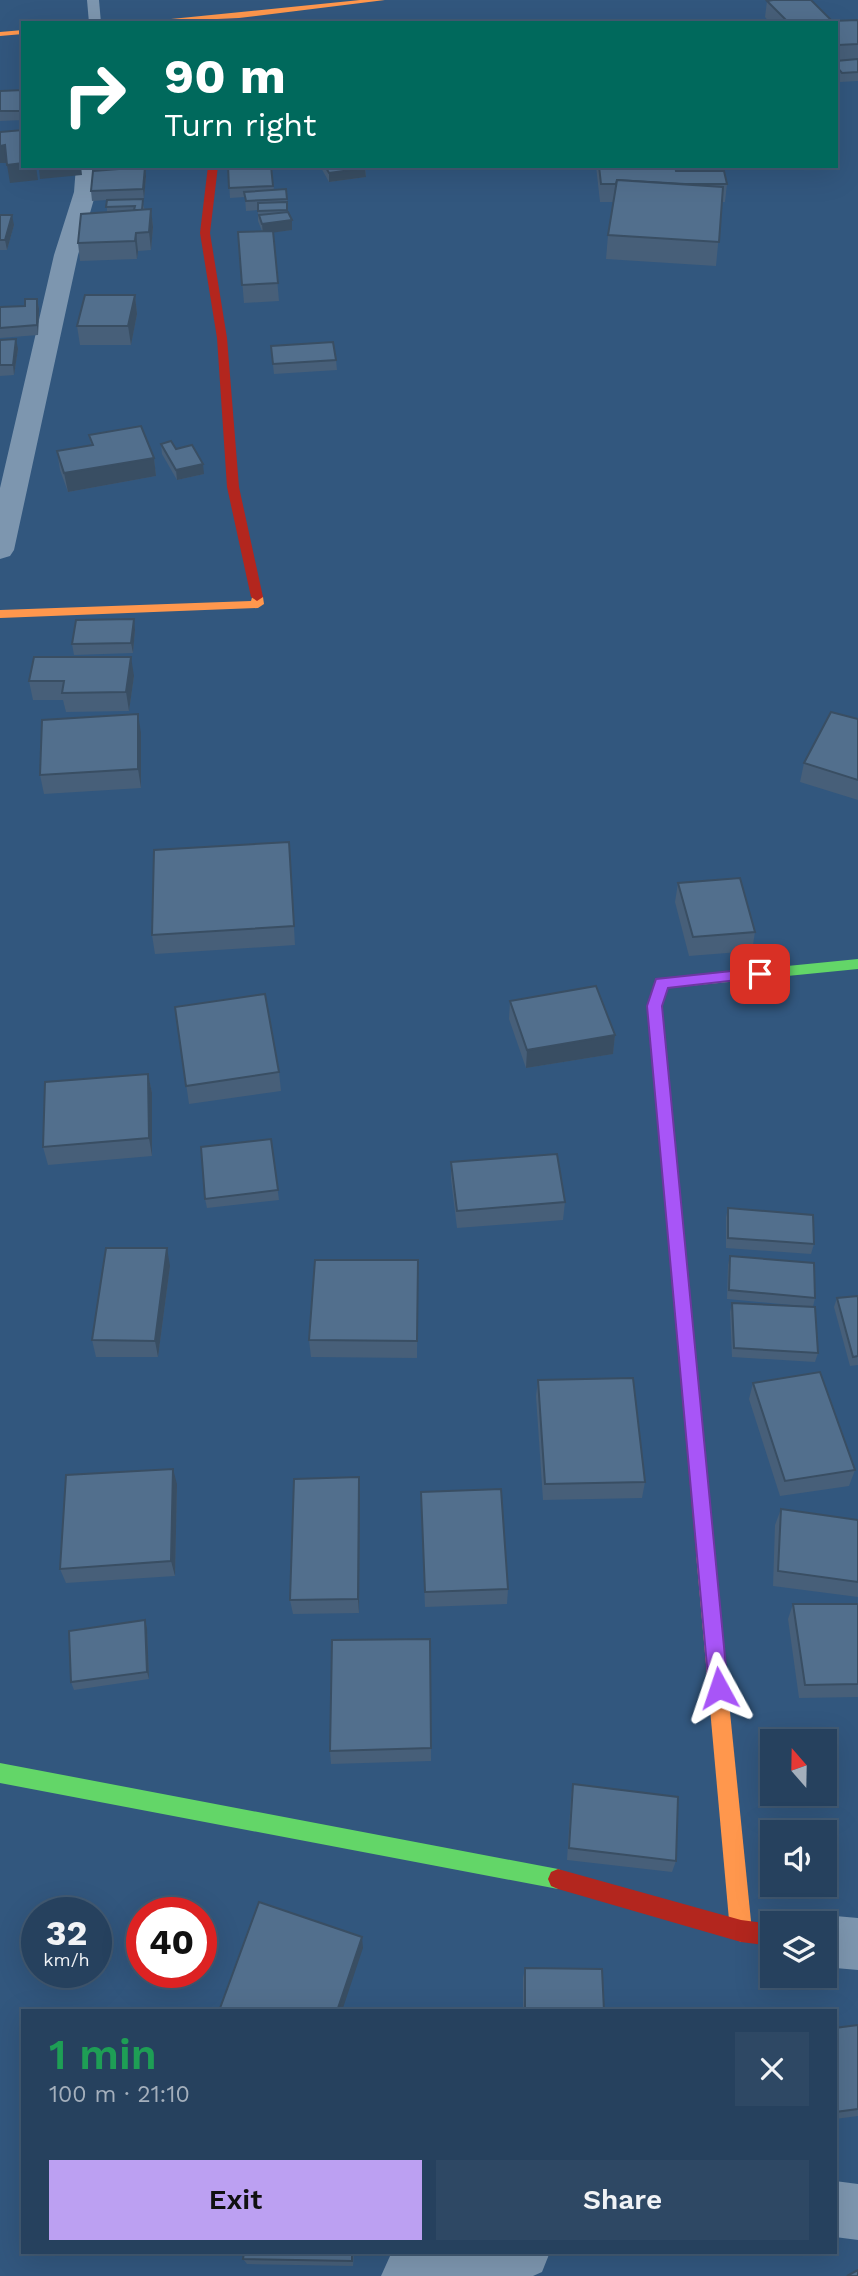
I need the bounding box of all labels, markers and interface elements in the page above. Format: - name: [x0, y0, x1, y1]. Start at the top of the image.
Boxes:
- text: 90 m: [164, 47, 286, 105]
- icon: right: [49, 49, 140, 140]
- text: Turn right: [164, 106, 316, 144]
- pin: [730, 944, 790, 1004]
- icon: arrive: [741, 955, 779, 993]
- position arrow: [682, 1651, 756, 1725]
- north arrow: [760, 1729, 836, 1806]
- map controls: [760, 1729, 837, 1988]
- button: sound: [760, 1820, 837, 1897]
- speed limit sign: 40: [126, 1897, 217, 1988]
- button: layers: [760, 1911, 837, 1988]
- text: 32: [46, 1912, 87, 1954]
- text: km/h: [43, 1949, 90, 1970]
- text: 1 min: [49, 2030, 157, 2079]
- button: close: [735, 2032, 809, 2106]
- text: 100 m · 21:10: [49, 2081, 190, 2108]
- button: Exit: [49, 2160, 422, 2240]
- button: Share: [436, 2160, 809, 2240]

